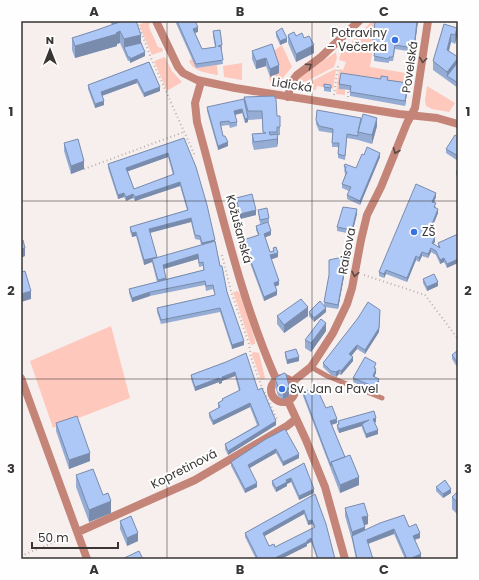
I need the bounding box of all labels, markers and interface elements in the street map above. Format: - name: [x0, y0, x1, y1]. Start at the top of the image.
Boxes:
- text: A: [89, 2, 99, 21]
- text: B: [236, 2, 245, 21]
- text: C: [379, 2, 389, 21]
- place label: Potraviny – Večerka: [327, 24, 387, 55]
- north arrow: [30, 30, 70, 70]
- text: N: [46, 32, 54, 48]
- marker: Potraviny – Večerka: [390, 35, 400, 45]
- street label: Povelská: [397, 40, 422, 94]
- one-way arrow: [419, 57, 428, 63]
- one-way arrow: [304, 64, 311, 71]
- street label: Lidická: [271, 73, 314, 96]
- text: 1: [9, 102, 13, 121]
- text: 1: [466, 102, 470, 121]
- one-way arrow: [393, 147, 401, 154]
- street label: Kožušanská: [222, 193, 257, 265]
- place label: ZŠ: [422, 223, 436, 240]
- street label: Raisova: [334, 226, 359, 276]
- marker: ZŠ: [409, 227, 419, 237]
- one-way arrow: [351, 270, 360, 277]
- text: 2: [7, 281, 15, 300]
- text: 2: [464, 281, 472, 300]
- place label: Sv. Jan a Pavel: [290, 380, 378, 397]
- marker: Sv. Jan a Pavel: [277, 384, 287, 394]
- street label: Kopretinová: [148, 445, 220, 493]
- text: 3: [7, 459, 15, 478]
- text: 3: [464, 459, 472, 478]
- scale bar: [32, 524, 118, 550]
- text: 50 m: [38, 529, 69, 546]
- text: A: [89, 560, 99, 579]
- text: B: [236, 560, 245, 579]
- text: C: [379, 560, 389, 579]

